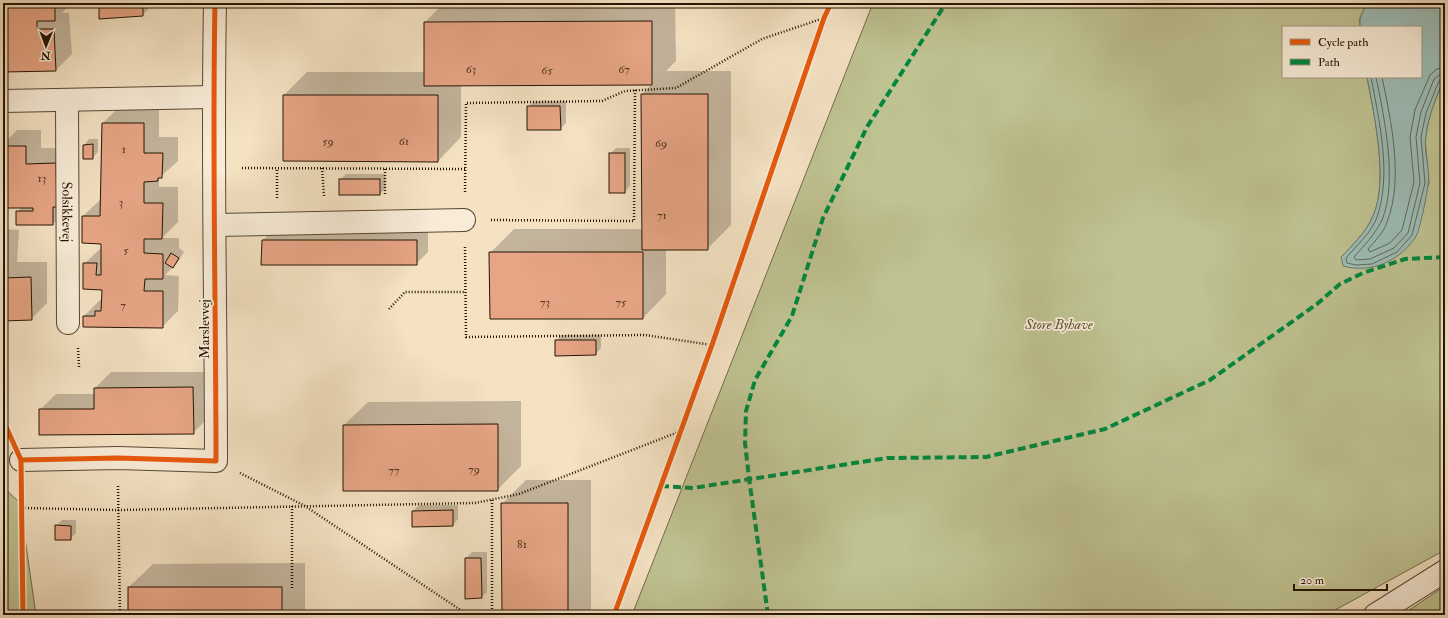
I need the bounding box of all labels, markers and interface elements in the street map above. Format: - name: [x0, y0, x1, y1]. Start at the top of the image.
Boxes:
- north arrow: [26, 26, 66, 66]
- legend: [1282, 26, 1422, 78]
- text: Cycle path: [1318, 35, 1369, 50]
- text: N: [40, 49, 52, 62]
- text: Path: [1318, 55, 1341, 70]
- house number: 63: [466, 62, 476, 77]
- house number: 67: [618, 62, 630, 77]
- house number: 65: [541, 63, 553, 78]
- house number: 59: [322, 134, 334, 149]
- house number: 61: [399, 134, 409, 149]
- house number: 69: [655, 136, 667, 151]
- house number: 1: [122, 142, 126, 157]
- house number: 13: [38, 171, 46, 186]
- street label: Solsikkevej: [58, 182, 76, 242]
- house number: 3: [119, 195, 123, 210]
- house number: 71: [657, 208, 667, 223]
- house number: 5: [123, 243, 129, 258]
- house number: 73: [540, 295, 550, 310]
- house number: 75: [616, 295, 627, 310]
- house number: 7: [120, 298, 126, 313]
- street label: Marslevvej: [196, 299, 213, 359]
- park label: Store Byhave: [1024, 316, 1093, 333]
- house number: 79: [468, 462, 480, 477]
- house number: 77: [388, 463, 400, 478]
- house number: 81: [517, 537, 527, 552]
- scale bar: [1294, 566, 1387, 592]
- text: 20 m: [1300, 573, 1325, 588]

